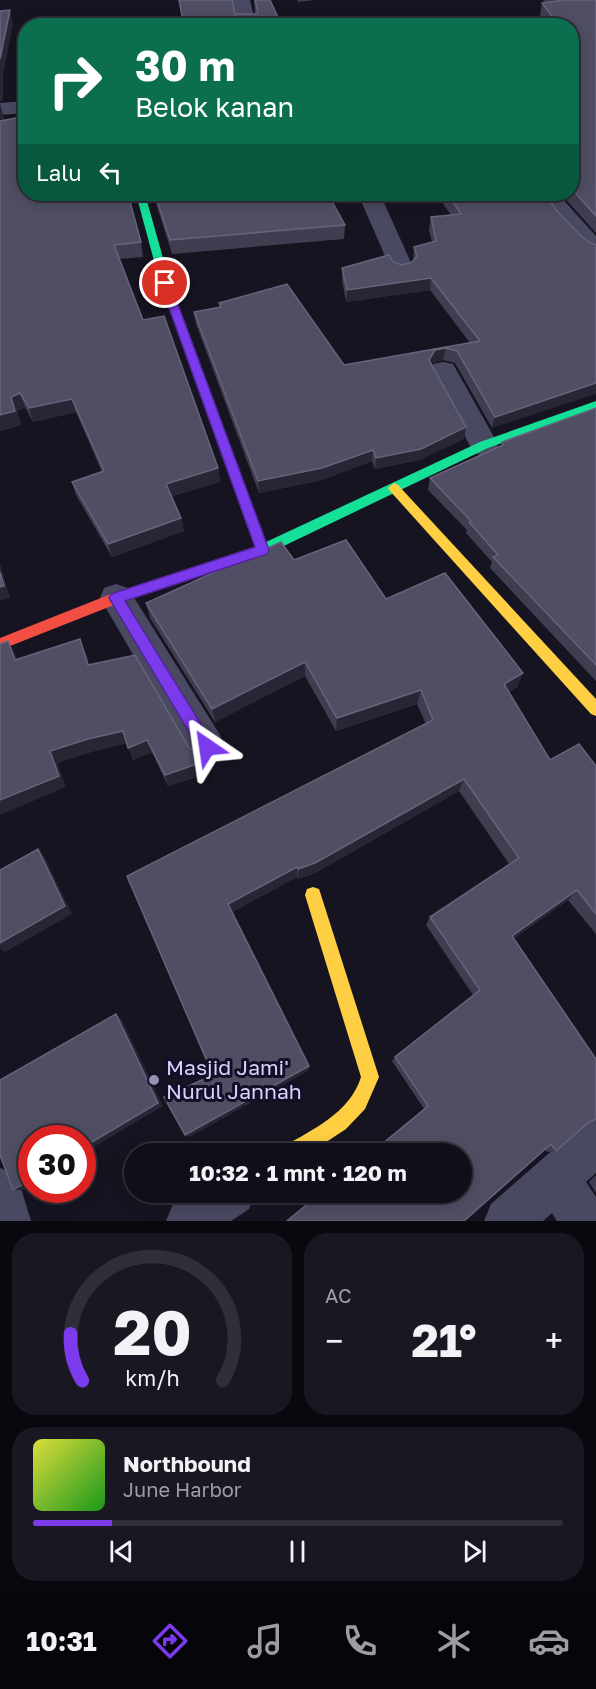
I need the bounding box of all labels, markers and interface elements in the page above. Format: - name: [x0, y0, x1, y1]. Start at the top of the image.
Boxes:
- text: 30 m: [135, 40, 235, 90]
- icon: right: [36, 42, 114, 120]
- text: Belok kanan: [135, 91, 294, 123]
- icon: left: [94, 156, 127, 189]
- text: Lalu: [36, 159, 82, 186]
- pin: [139, 257, 190, 308]
- icon: arrive: [148, 266, 181, 299]
- position arrow: [175, 715, 239, 779]
- place label: Masjid Jami' Nurul Jannah: [166, 1054, 302, 1104]
- marker: Masjid Jami' Nurul Jannah: [147, 1073, 161, 1087]
- speed limit sign: 30: [18, 1125, 96, 1203]
- text: 10:32 · 1 mnt · 120 m: [189, 1159, 407, 1186]
- text: AC: [325, 1283, 352, 1307]
- text: 20: [113, 1294, 191, 1369]
- text: 21°: [411, 1313, 477, 1367]
- text: −: [325, 1321, 343, 1360]
- text: +: [545, 1321, 563, 1360]
- text: km/h: [125, 1365, 179, 1391]
- text: Northbound: [123, 1450, 251, 1477]
- text: June Harbor: [123, 1477, 242, 1501]
- icon: previous: [105, 1535, 138, 1568]
- icon: pause: [281, 1535, 314, 1568]
- icon: next: [458, 1535, 491, 1568]
- icon: directions: [149, 1620, 191, 1662]
- icon: music: [244, 1620, 286, 1662]
- icon: phone: [339, 1620, 381, 1662]
- icon: climate: [433, 1620, 475, 1662]
- icon: car: [528, 1620, 570, 1662]
- text: 10:31: [26, 1625, 97, 1657]

